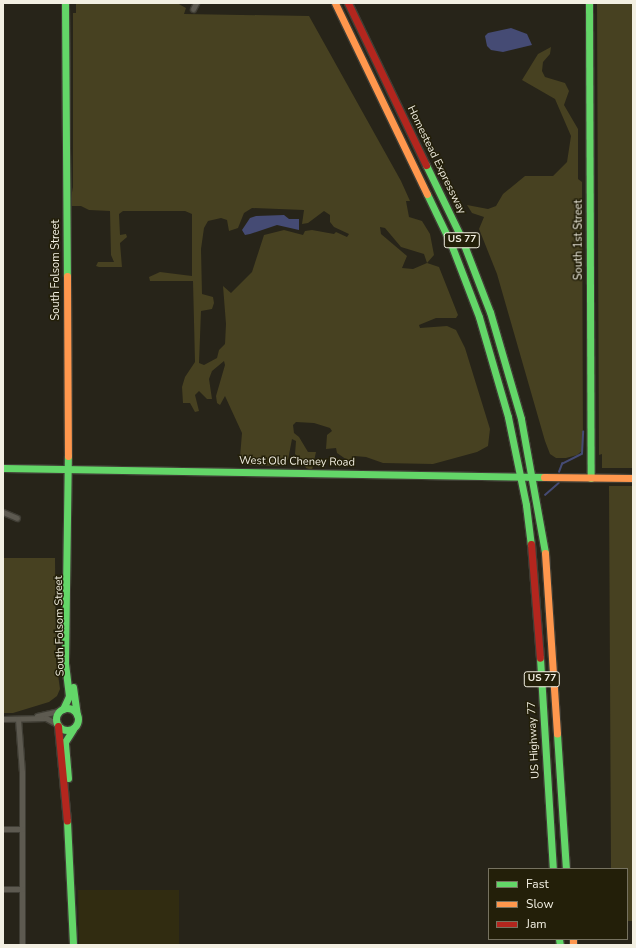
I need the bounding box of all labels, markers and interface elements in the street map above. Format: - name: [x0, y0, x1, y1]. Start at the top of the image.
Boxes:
- street label: Homestead Expressway: [404, 104, 468, 216]
- street label: South 1st Street: [572, 200, 586, 280]
- street label: South Folsom Street: [49, 220, 63, 320]
- road number: US 77: [443, 232, 481, 248]
- street label: West Old Cheney Road: [239, 454, 355, 470]
- street label: South Folsom Street: [53, 576, 67, 676]
- road number: US 77: [523, 671, 561, 687]
- street label: US Highway 77: [525, 701, 543, 779]
- legend: [488, 868, 628, 940]
- text: Fast: [526, 876, 549, 892]
- text: Slow: [526, 896, 554, 912]
- text: Jam: [526, 916, 547, 932]

